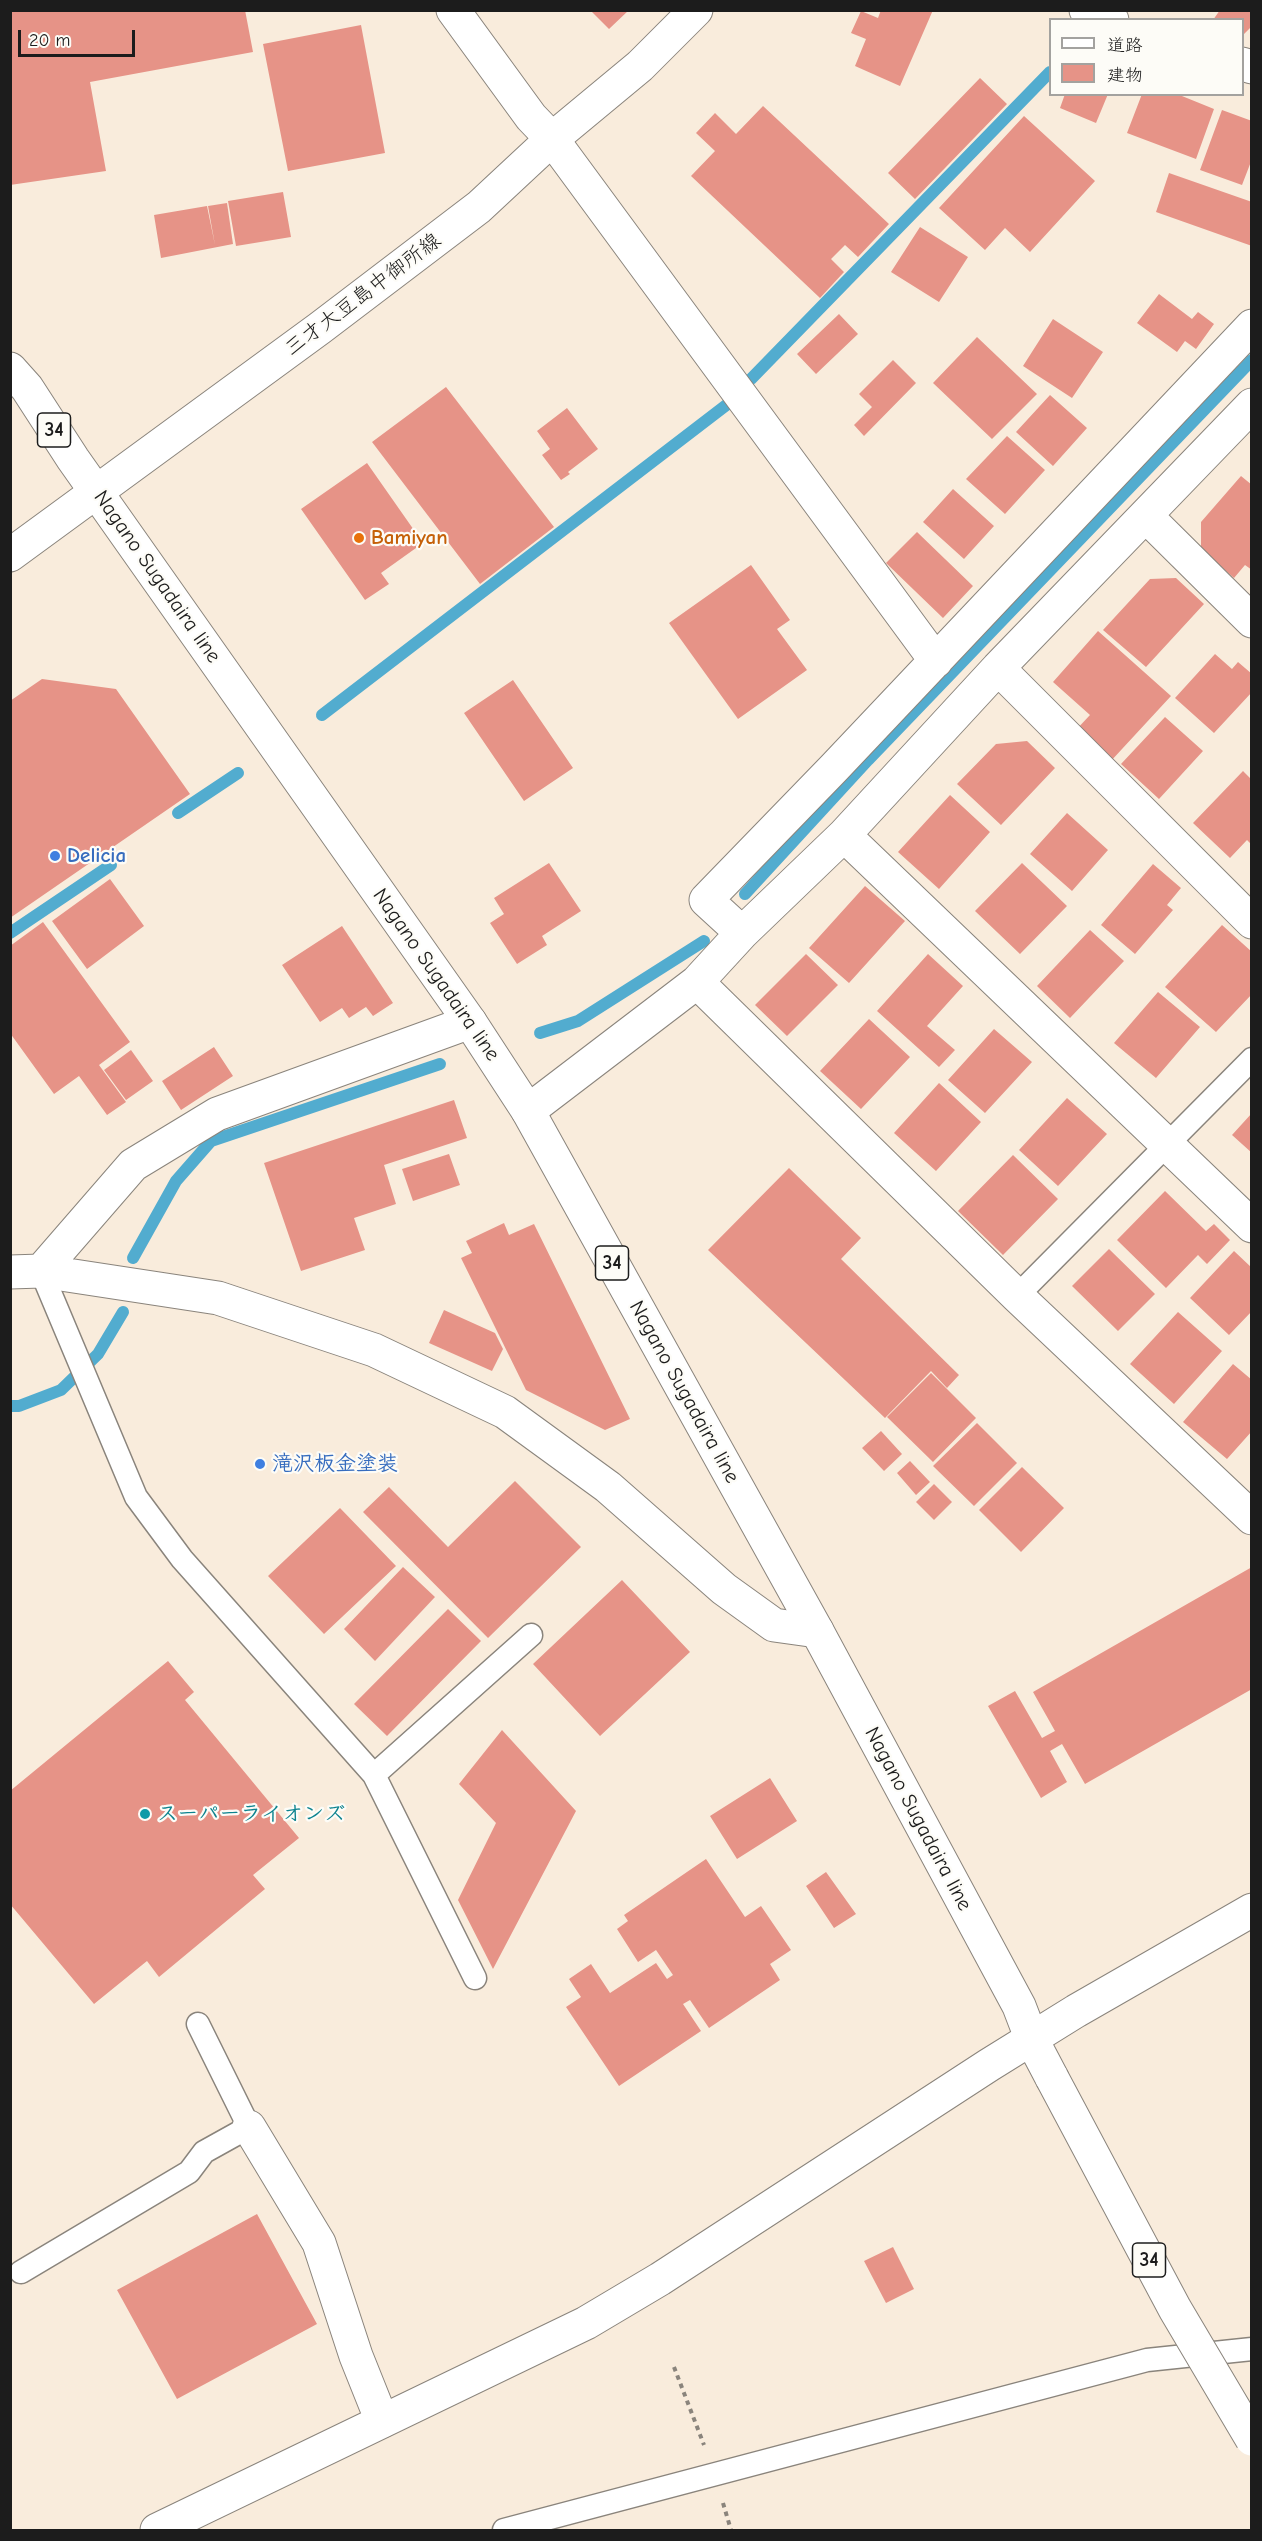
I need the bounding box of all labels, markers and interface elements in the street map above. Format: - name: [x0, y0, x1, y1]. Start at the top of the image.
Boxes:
- scale bar: [21, 18, 138, 56]
- legend: [1049, 18, 1244, 96]
- text: 20 m: [29, 30, 70, 51]
- text: 道路: [1107, 35, 1143, 56]
- text: 建物: [1107, 65, 1143, 86]
- street label: 三才大豆島中御所線: [280, 228, 446, 362]
- road number: 34: [38, 413, 70, 447]
- street label: Nagano Sugadaira line: [88, 486, 226, 668]
- place label: Bamiyan: [371, 525, 448, 551]
- marker: Bamiyan: [352, 531, 366, 545]
- place label: Delicia: [67, 843, 126, 869]
- marker: Delicia: [48, 849, 62, 863]
- street label: Nagano Sugadaira line: [367, 884, 505, 1066]
- road number: 34: [596, 1246, 628, 1280]
- street label: Nagano Sugadaira line: [623, 1296, 745, 1488]
- place label: 滝沢板金塗装: [272, 1451, 398, 1477]
- marker: 滝沢板金塗装: [253, 1457, 267, 1471]
- street label: Nagano Sugadaira line: [859, 1723, 977, 1915]
- place label: スーパーライオンズ: [157, 1801, 345, 1827]
- marker: スーパーライオンズ: [138, 1807, 152, 1821]
- road number: 34: [1132, 2243, 1166, 2277]

